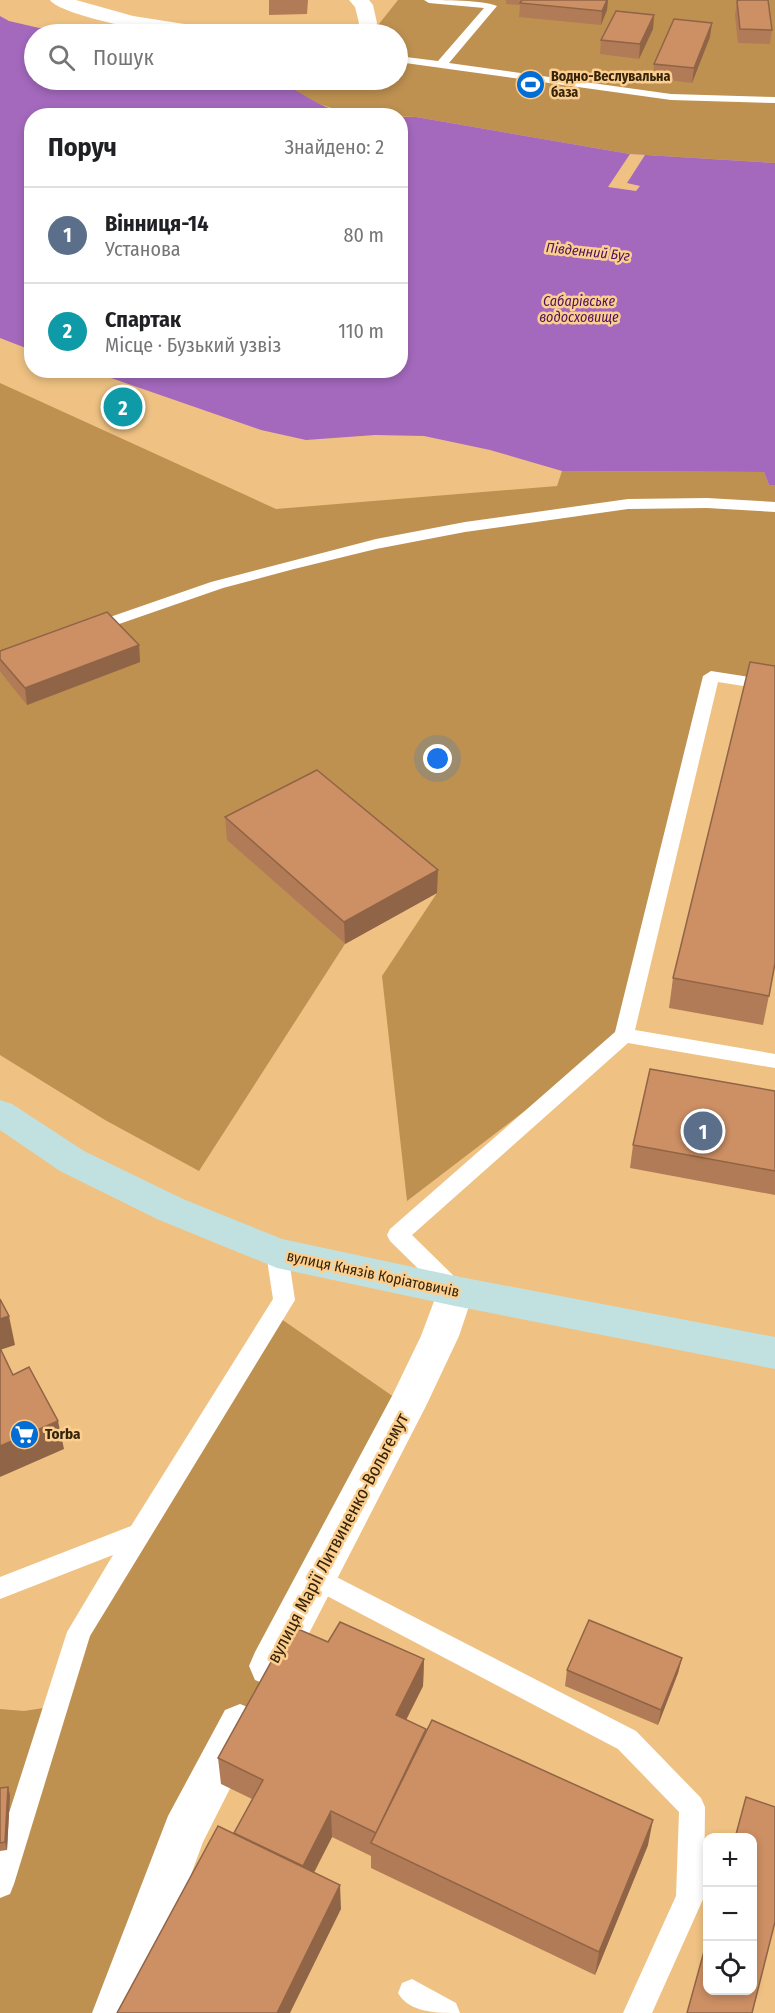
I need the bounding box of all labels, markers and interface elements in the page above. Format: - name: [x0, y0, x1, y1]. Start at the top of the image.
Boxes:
- search box: [24, 24, 408, 90]
- icon: search: [45, 41, 78, 74]
- text: Пошук: [93, 44, 154, 71]
- sports icon: Водно-Веслувальна база: [514, 68, 546, 100]
- place label: Водно-Веслувальна база: [551, 68, 671, 101]
- text: Поруч: [48, 132, 117, 163]
- text: Знайдено: 2: [284, 135, 384, 159]
- text: Вінниця-14: [105, 210, 208, 237]
- text: 1: [63, 223, 72, 247]
- text: 80 m: [344, 223, 384, 247]
- text: Установа: [105, 237, 181, 261]
- water label: Південний Буг: [545, 239, 631, 265]
- water label: Сабарівське водосховище: [539, 293, 619, 326]
- text: Спартак: [105, 306, 181, 333]
- text: 2: [63, 319, 72, 343]
- text: 110 m: [338, 319, 384, 343]
- text: Місце · Бузький узвіз: [105, 333, 281, 357]
- pin: 2: [104, 384, 142, 430]
- your location: [423, 744, 452, 773]
- pin: 1: [684, 1108, 722, 1154]
- street label: вулиця Князів Коріатовичів: [285, 1247, 461, 1301]
- street label: вулиця Марії Литвиненко-Вольгемут: [263, 1409, 414, 1667]
- supermarket icon: Torba: [8, 1418, 40, 1450]
- place label: Torba: [45, 1425, 81, 1443]
- map controls: [703, 1833, 757, 1995]
- button: +: [703, 1833, 757, 1887]
- button: −: [703, 1887, 757, 1941]
- button: locate: [703, 1941, 757, 1995]

